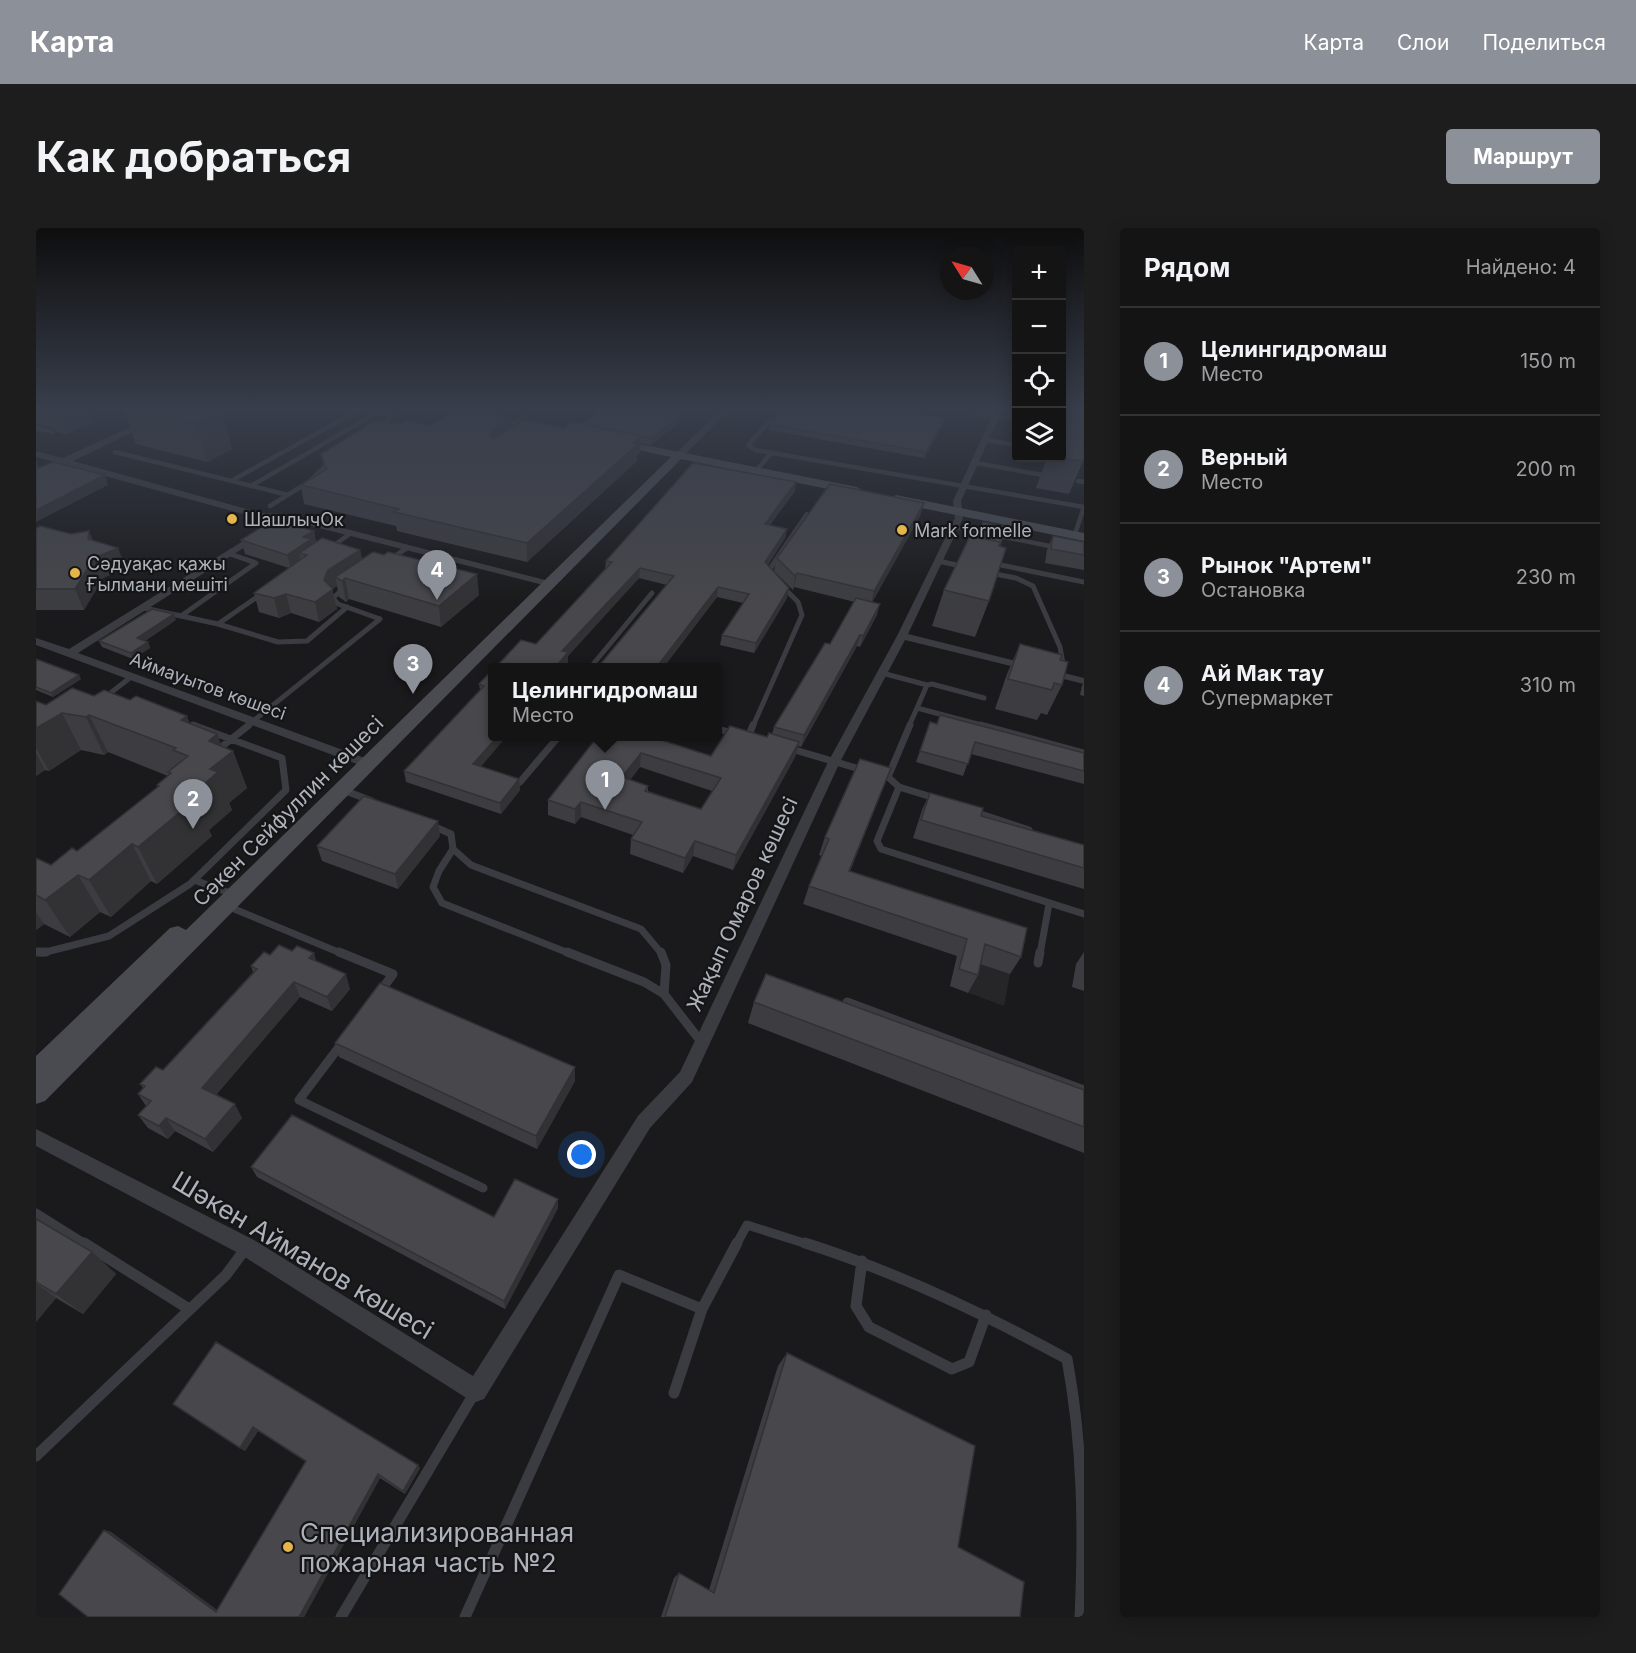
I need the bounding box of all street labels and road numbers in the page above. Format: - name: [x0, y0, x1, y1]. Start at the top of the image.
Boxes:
- street label: Аймауытов көшесі: [127, 648, 289, 724]
- street label: Сәкен Сейфуллин көшесі: [188, 711, 388, 911]
- street label: Жақып Омаров көшесі: [681, 793, 803, 1015]
- street label: Шәкен Айманов көшесі: [167, 1165, 439, 1345]

